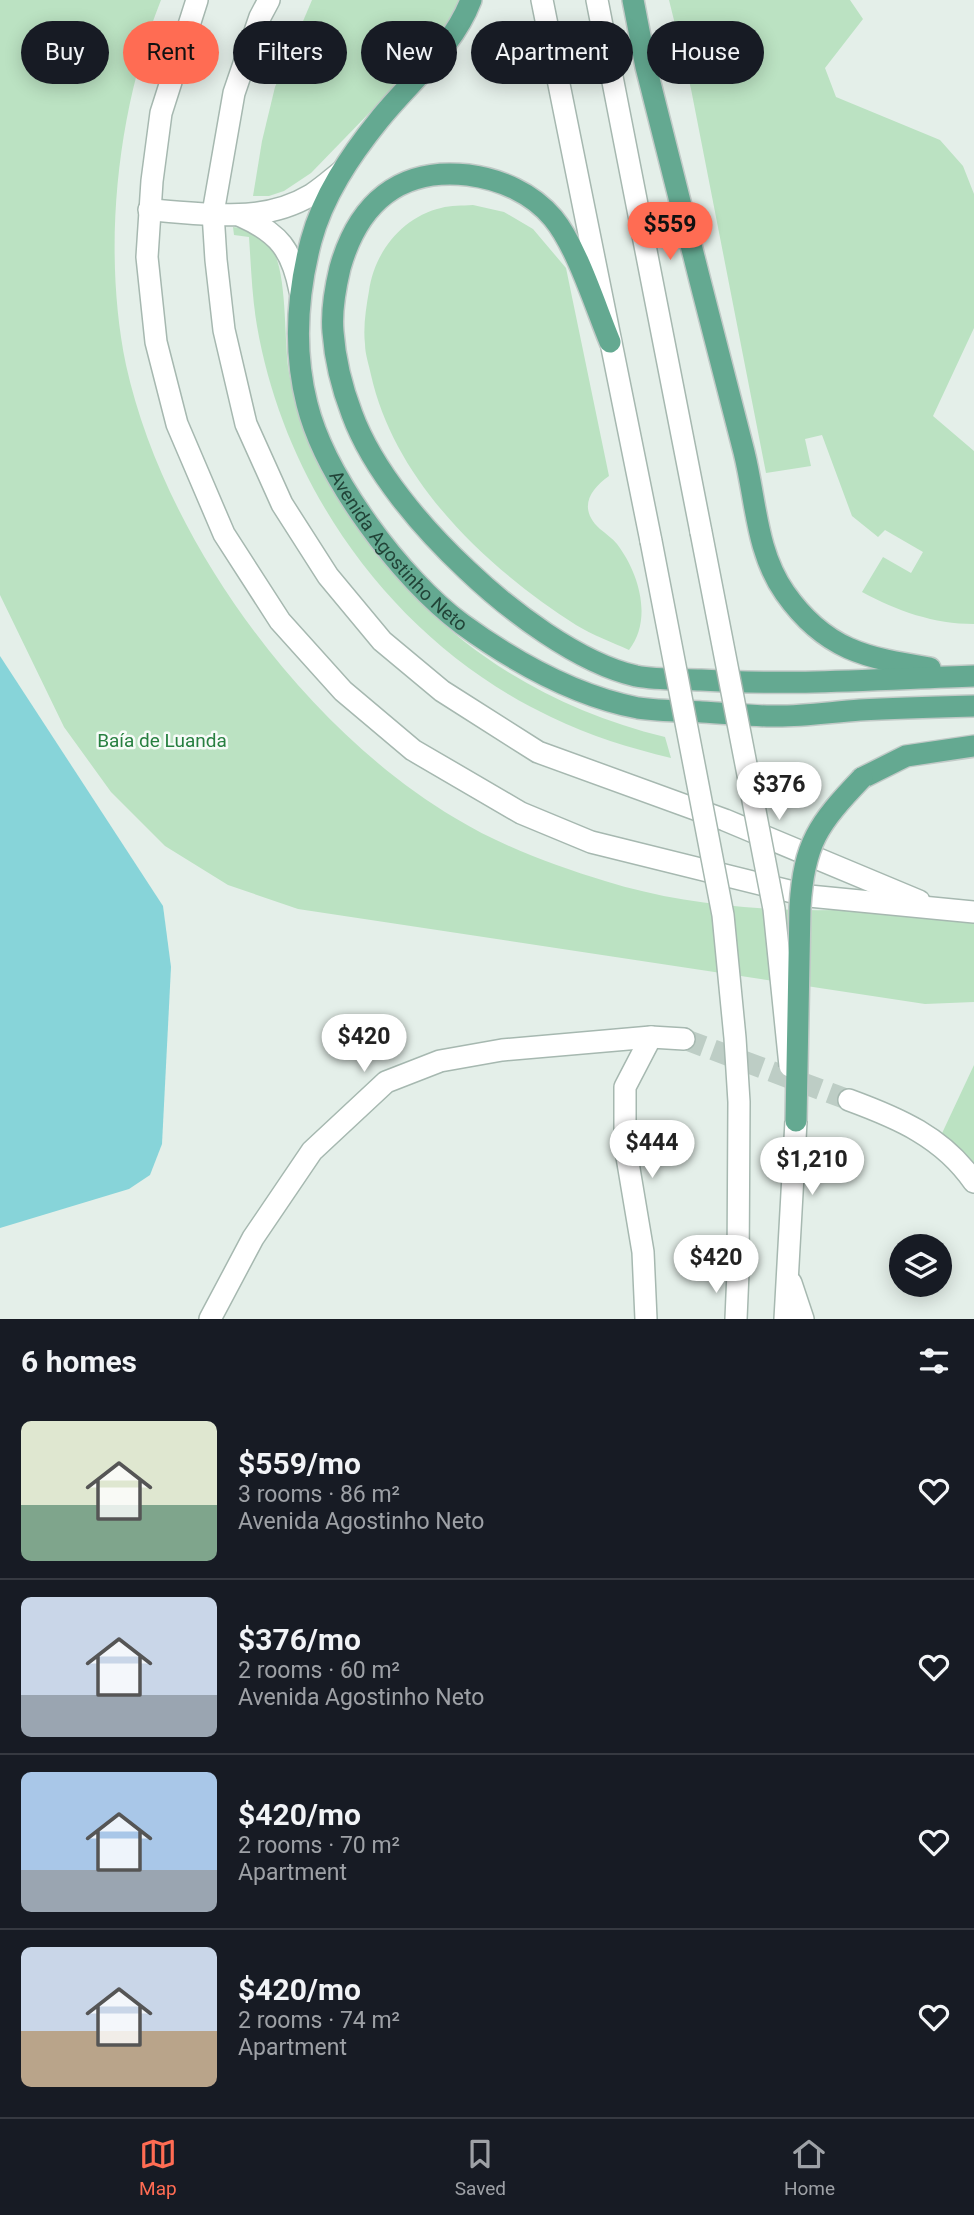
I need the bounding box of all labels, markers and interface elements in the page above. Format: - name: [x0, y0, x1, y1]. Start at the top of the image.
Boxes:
- chip: Buy: [21, 21, 109, 84]
- chip: Rent: [123, 21, 219, 84]
- chip: Filters: [233, 21, 347, 84]
- chip: New: [361, 21, 457, 84]
- chip: Apartment: [471, 21, 633, 84]
- chip: House: [647, 21, 764, 84]
- pin: $559: [629, 202, 711, 262]
- text: $559: [644, 211, 696, 238]
- street label: Avenida Agostinho Neto: [324, 466, 472, 636]
- park label: Baía de Luanda: [97, 729, 227, 752]
- pin: $376: [738, 762, 820, 822]
- text: $376: [753, 771, 805, 798]
- pin: $420: [323, 1014, 405, 1074]
- text: $420: [338, 1023, 390, 1050]
- pin: $444: [611, 1120, 693, 1180]
- text: $444: [626, 1129, 678, 1156]
- pin: $1,210: [755, 1138, 869, 1197]
- text: $1,210: [776, 1146, 848, 1173]
- map controls: [889, 1234, 952, 1297]
- button: layers: [889, 1234, 952, 1297]
- pin: $420: [675, 1236, 757, 1295]
- text: $420: [690, 1244, 742, 1271]
- icon: filters: [915, 1342, 953, 1380]
- text: 6 homes: [21, 1344, 137, 1379]
- text: $559/mo: [238, 1446, 361, 1481]
- icon: home: [77, 1449, 161, 1533]
- icon: heart: [915, 1472, 953, 1510]
- text: 3 rooms · 86 m²: [238, 1481, 400, 1508]
- text: Avenida Agostinho Neto: [238, 1508, 484, 1535]
- text: $376/mo: [238, 1622, 361, 1657]
- icon: home: [77, 1625, 161, 1709]
- icon: heart: [915, 1648, 953, 1686]
- text: 2 rooms · 60 m²: [238, 1657, 400, 1684]
- text: Avenida Agostinho Neto: [238, 1684, 484, 1711]
- text: $420/mo: [238, 1797, 361, 1832]
- icon: home: [77, 1800, 161, 1884]
- icon: heart: [915, 1823, 953, 1861]
- text: 2 rooms · 70 m²: [238, 1832, 400, 1859]
- text: Apartment: [238, 1859, 347, 1886]
- text: $420/mo: [238, 1972, 361, 2007]
- icon: home: [77, 1975, 161, 2059]
- icon: heart: [915, 1998, 953, 2036]
- text: 2 rooms · 74 m²: [238, 2007, 400, 2034]
- text: Apartment: [238, 2034, 347, 2061]
- tab: Map: [139, 2135, 177, 2200]
- tab: Saved: [455, 2135, 506, 2200]
- tab: Home: [784, 2135, 835, 2200]

